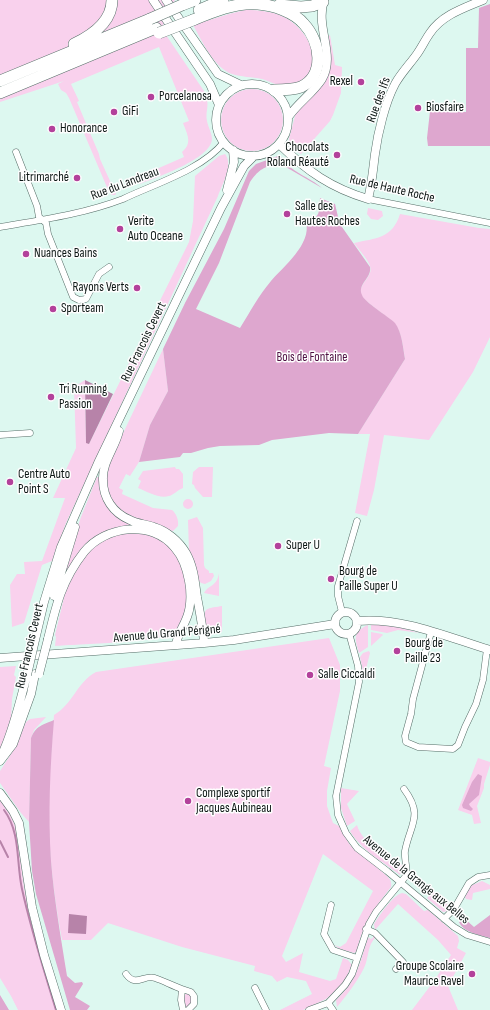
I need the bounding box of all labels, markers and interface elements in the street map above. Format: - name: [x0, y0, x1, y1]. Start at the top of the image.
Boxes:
- place label: Rexel: [330, 74, 353, 90]
- street label: Rue des Ifs: [364, 75, 394, 125]
- marker: Rexel: [356, 77, 366, 87]
- place label: Porcelanosa: [159, 89, 212, 105]
- marker: Porcelanosa: [146, 92, 156, 102]
- place label: Biosfaire: [426, 100, 464, 116]
- marker: Biosfaire: [413, 103, 423, 113]
- place label: GiFi: [122, 104, 138, 120]
- marker: GiFi: [109, 107, 119, 117]
- place label: Honorance: [60, 121, 107, 137]
- marker: Honorance: [47, 124, 57, 134]
- place label: Chocolats Roland Réauté: [267, 140, 329, 171]
- marker: Chocolats Roland Réauté: [332, 150, 342, 160]
- street label: Rue du Landreau: [89, 164, 161, 204]
- place label: Litrimarché: [19, 170, 69, 186]
- street label: Rue de Haute Roche: [348, 172, 436, 206]
- marker: Litrimarché: [72, 173, 82, 183]
- place label: Salle des Hautes Roches: [295, 199, 360, 230]
- marker: Salle des Hautes Roches: [282, 209, 292, 219]
- place label: Verite Auto Oceane: [128, 214, 183, 245]
- marker: Verite Auto Oceane: [115, 224, 125, 234]
- place label: Nuances Bains: [34, 246, 97, 262]
- marker: Nuances Bains: [21, 249, 31, 259]
- place label: Rayons Verts: [73, 280, 129, 296]
- marker: Rayons Verts: [132, 283, 142, 293]
- street label: Rue Francois Cevert: [118, 300, 170, 384]
- place label: Sporteam: [61, 301, 104, 317]
- marker: Sporteam: [48, 304, 58, 314]
- park label: Bois de Fontaine: [277, 350, 347, 366]
- place label: Tri Running Passion: [59, 382, 107, 413]
- marker: Tri Running Passion: [46, 392, 56, 402]
- place label: Centre Auto Point S: [18, 467, 70, 498]
- marker: Centre Auto Point S: [5, 477, 15, 487]
- place label: Super U: [286, 538, 320, 554]
- marker: Super U: [273, 541, 283, 551]
- place label: Bourg de Paille Super U: [339, 564, 398, 595]
- marker: Bourg de Paille Super U: [326, 574, 336, 584]
- street label: Rue Francois Cevert: [13, 602, 47, 690]
- street label: Avenue du Grand Périgné: [113, 622, 221, 646]
- place label: Bourg de Paille 23: [405, 636, 443, 667]
- marker: Bourg de Paille 23: [392, 646, 402, 656]
- place label: Salle Ciccaldi: [318, 667, 375, 683]
- marker: Salle Ciccaldi: [305, 670, 315, 680]
- place label: Complexe sportif Jacques Aubineau: [196, 786, 272, 817]
- marker: Complexe sportif Jacques Aubineau: [183, 796, 193, 806]
- street label: Avenue de la Grange aux Belles: [360, 832, 472, 928]
- place label: Groupe Scolaire Maurice Ravel: [396, 959, 464, 990]
- marker: Groupe Scolaire Maurice Ravel: [467, 969, 477, 979]

